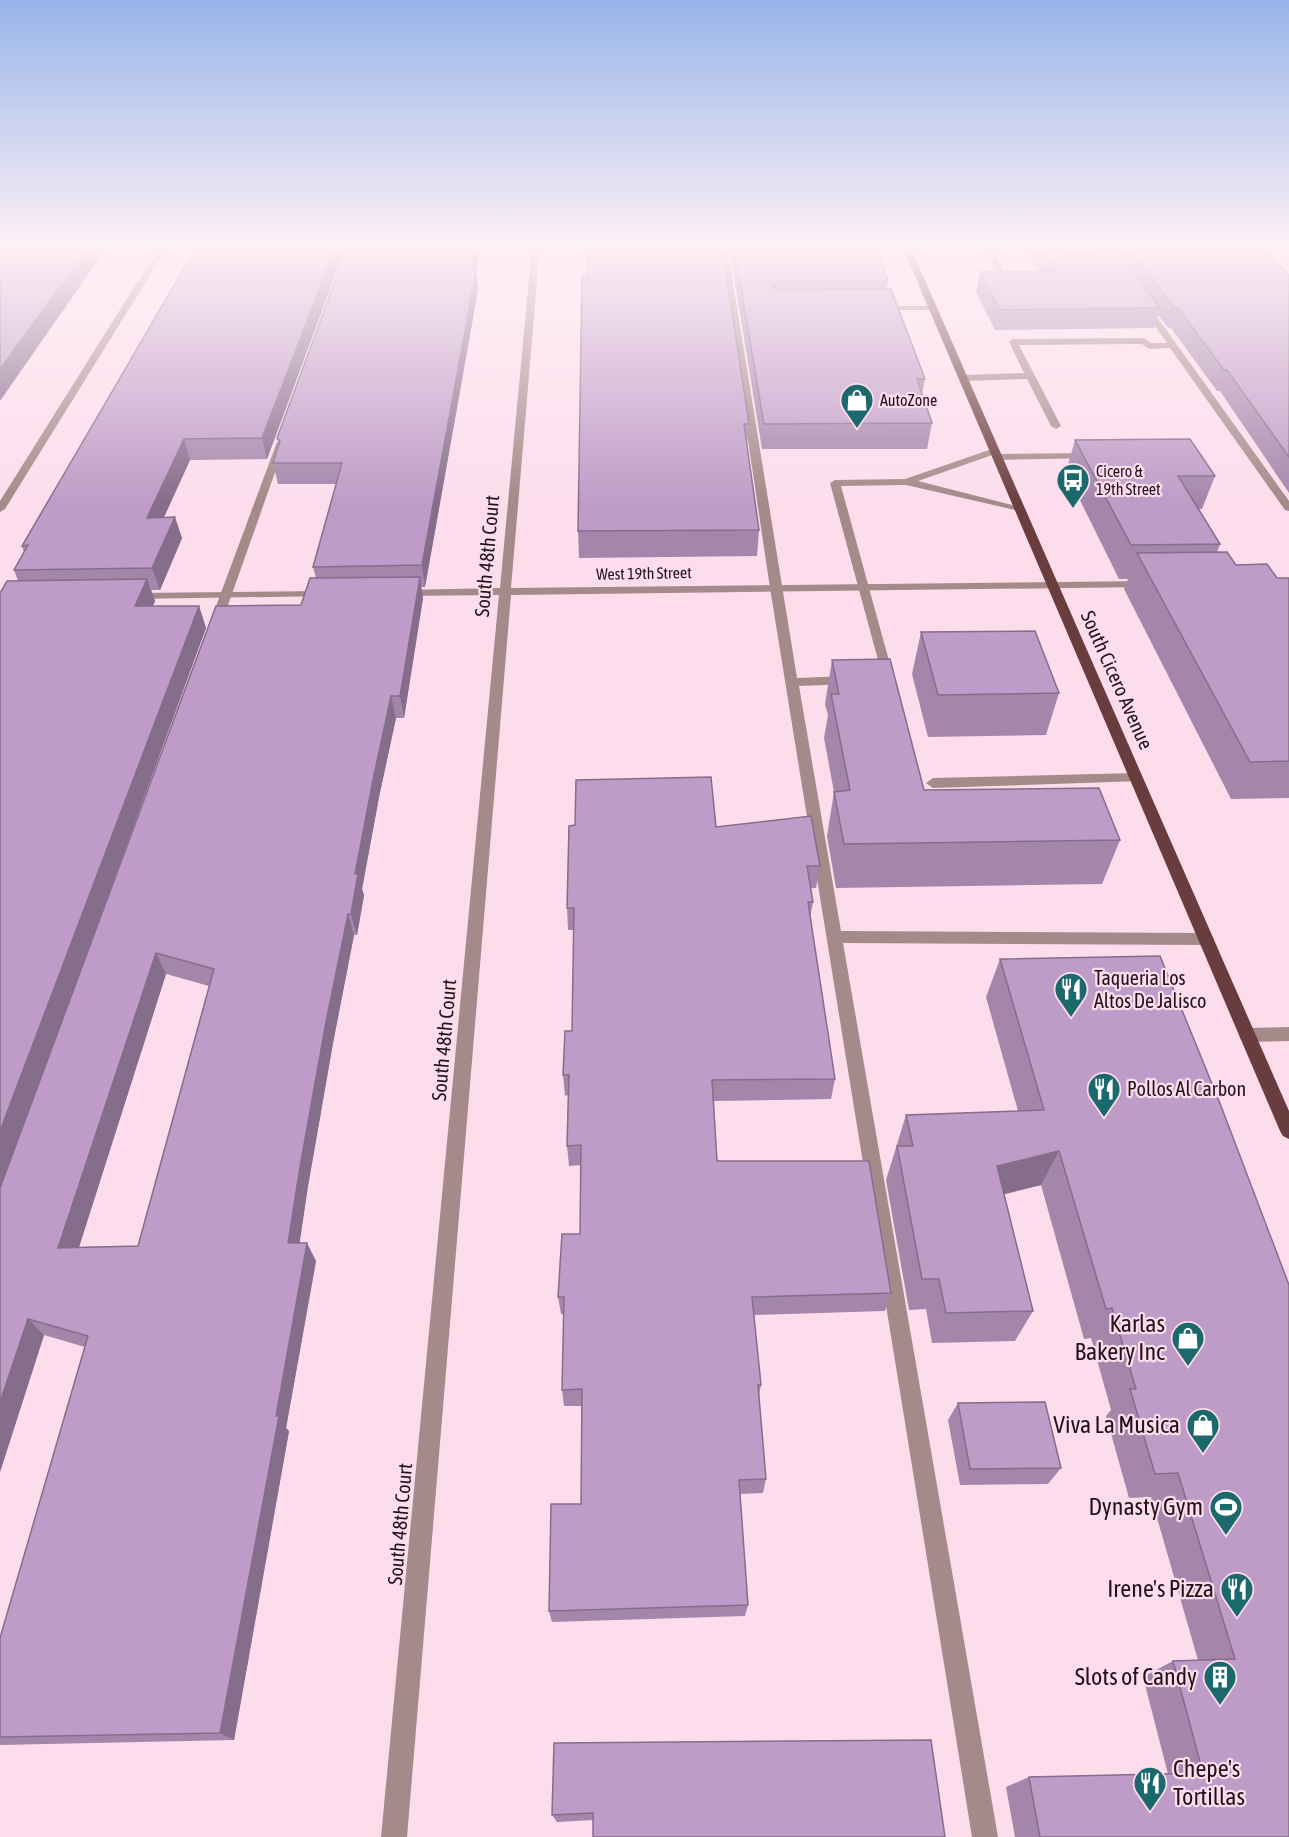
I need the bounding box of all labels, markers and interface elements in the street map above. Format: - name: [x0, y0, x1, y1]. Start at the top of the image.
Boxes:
- shop icon: AutoZone: [839, 382, 875, 429]
- place label: AutoZone: [880, 391, 937, 409]
- bus stop icon: Cicero & 19th Street: [1055, 462, 1091, 509]
- place label: Cicero & 19th Street: [1096, 462, 1161, 498]
- street label: South 48th Court: [470, 494, 503, 618]
- street label: West 19th Street: [596, 563, 692, 583]
- street label: South Cicero Avenue: [1077, 607, 1158, 753]
- place label: Taqueria Los Altos De Jalisco: [1094, 966, 1206, 1012]
- restaurant icon: Taqueria Los Altos De Jalisco: [1053, 971, 1089, 1018]
- street label: South 48th Court: [427, 978, 460, 1102]
- restaurant icon: Pollos Al Carbon: [1086, 1071, 1122, 1118]
- place label: Pollos Al Carbon: [1127, 1077, 1246, 1100]
- place label: Karlas Bakery Inc: [1075, 1310, 1165, 1365]
- shop icon: Karlas Bakery Inc: [1170, 1320, 1206, 1367]
- shop icon: Viva La Musica: [1185, 1407, 1221, 1454]
- place label: Viva La Musica: [1053, 1411, 1180, 1438]
- street label: South 48th Court: [383, 1462, 416, 1586]
- sports icon: Dynasty Gym: [1208, 1489, 1244, 1536]
- place label: Dynasty Gym: [1088, 1493, 1203, 1520]
- restaurant icon: Irene's Pizza: [1219, 1571, 1255, 1618]
- place label: Irene's Pizza: [1107, 1575, 1214, 1602]
- building icon: Slots of Candy: [1202, 1659, 1238, 1706]
- place label: Slots of Candy: [1075, 1663, 1197, 1690]
- place label: Chepe's Tortillas: [1173, 1755, 1245, 1810]
- restaurant icon: Chepe's Tortillas: [1132, 1765, 1168, 1812]

